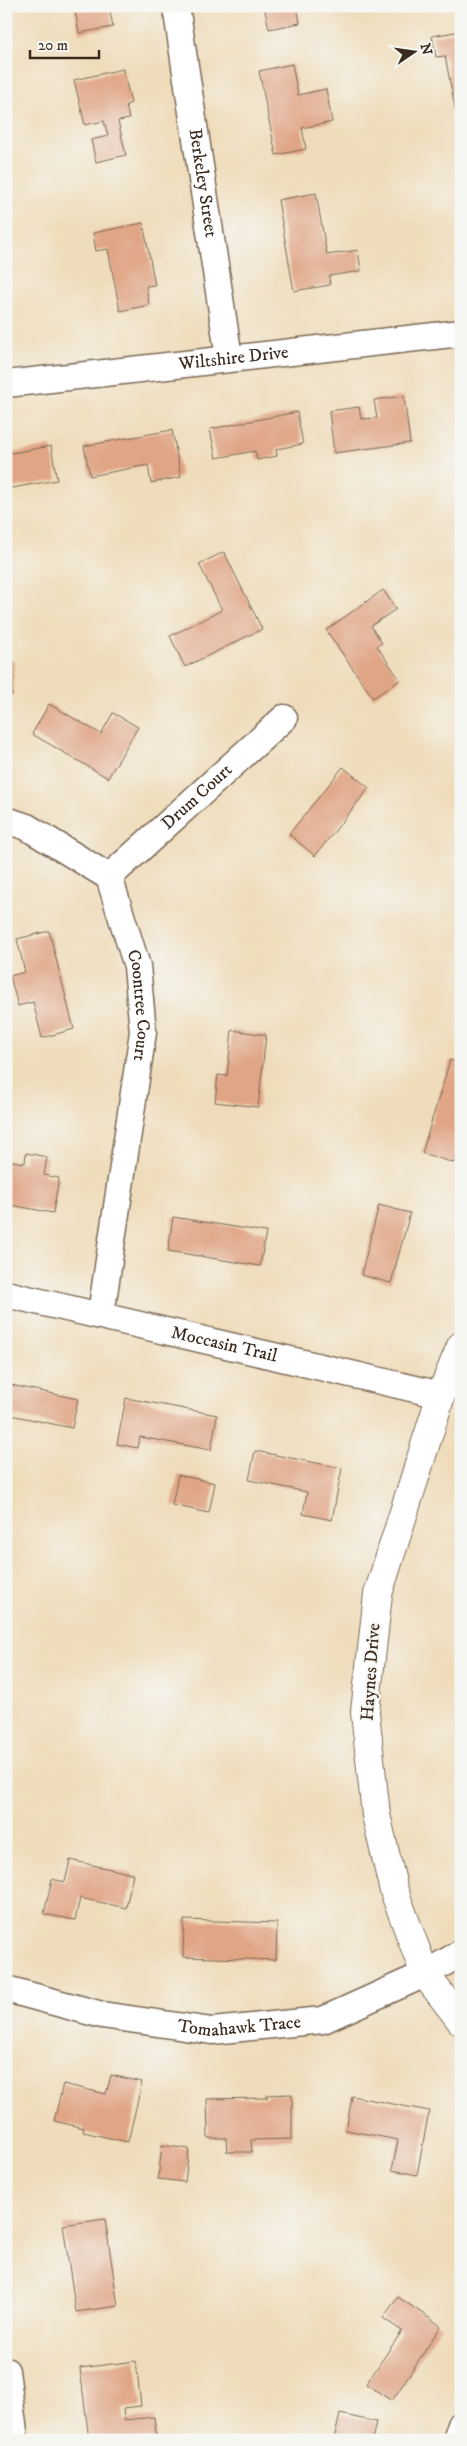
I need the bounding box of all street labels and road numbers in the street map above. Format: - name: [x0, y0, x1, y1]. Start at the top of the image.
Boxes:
- street label: Berkeley Street: [184, 127, 222, 239]
- street label: Wiltshire Drive: [176, 341, 290, 376]
- street label: Drum Court: [157, 759, 237, 835]
- street label: Coontree Court: [122, 947, 154, 1063]
- street label: Moccasin Trail: [169, 1322, 280, 1368]
- street label: Haynes Drive: [357, 1622, 385, 1722]
- street label: Tomahawk Trace: [176, 2011, 302, 2042]

